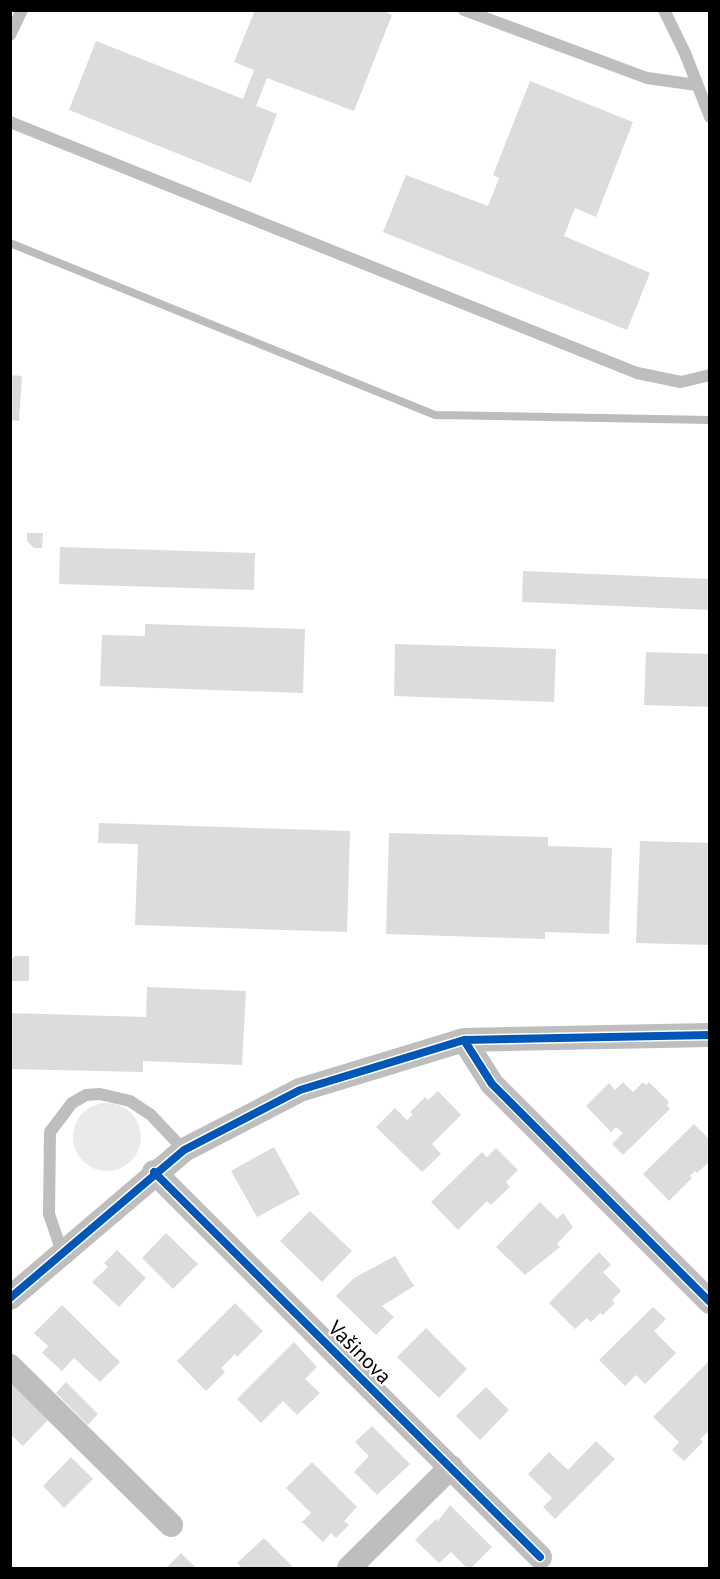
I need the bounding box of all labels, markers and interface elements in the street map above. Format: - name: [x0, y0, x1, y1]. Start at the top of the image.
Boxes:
- street label: Vašinova: [322, 1314, 397, 1389]

